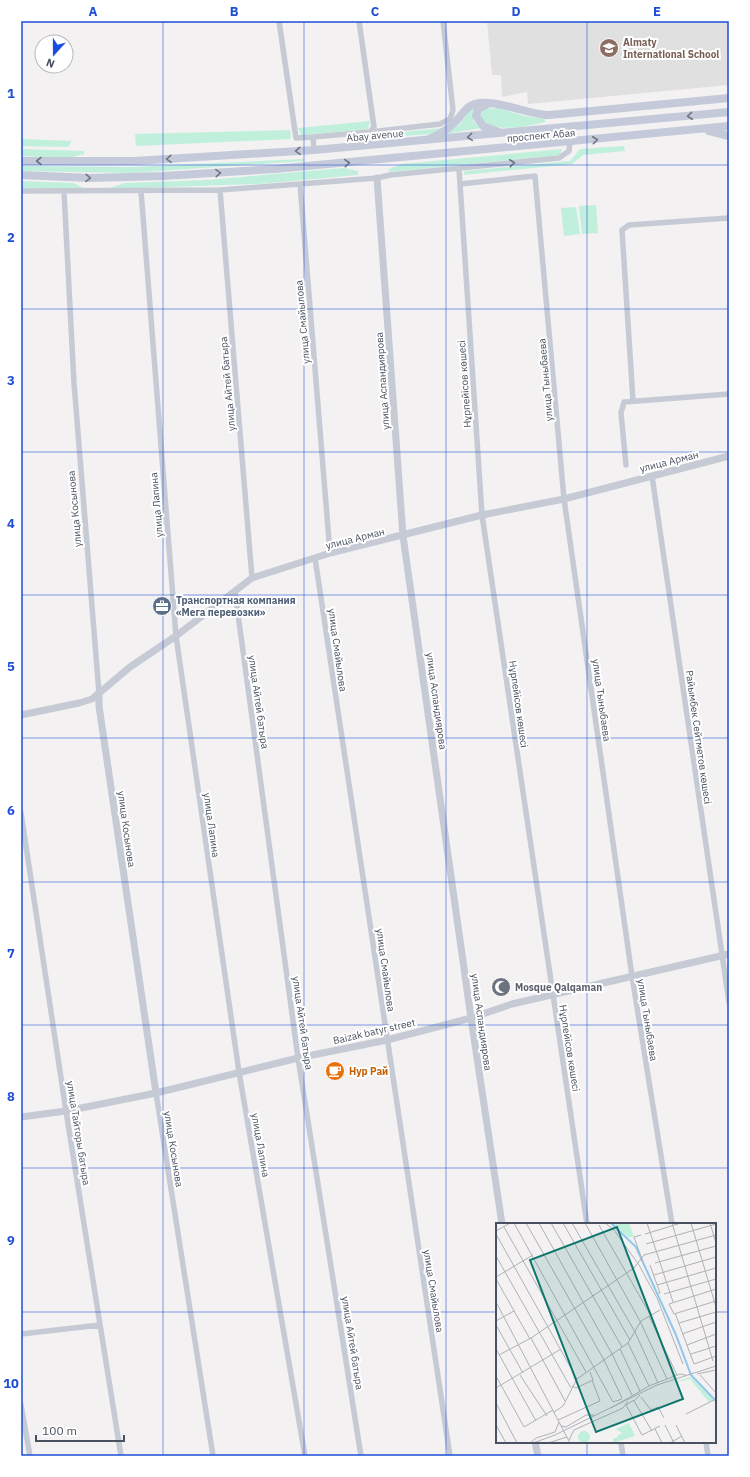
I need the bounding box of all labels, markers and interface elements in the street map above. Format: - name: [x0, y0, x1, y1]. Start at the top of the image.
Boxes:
- text: A: [89, 3, 98, 20]
- text: B: [230, 3, 239, 20]
- text: C: [371, 3, 380, 20]
- text: D: [511, 3, 521, 20]
- text: E: [653, 3, 661, 20]
- north arrow: [34, 34, 74, 74]
- place label: Almaty International School: [623, 36, 719, 61]
- school or university icon: Almaty International School: [598, 37, 620, 59]
- text: N: [44, 55, 57, 71]
- text: 1: [7, 85, 15, 102]
- one-way arrow: [687, 111, 693, 120]
- street label: Abay avenue: [346, 126, 405, 144]
- street label: проспект Абая: [506, 126, 576, 145]
- one-way arrow: [467, 132, 473, 141]
- one-way arrow: [592, 135, 598, 144]
- one-way arrow: [295, 146, 301, 155]
- one-way arrow: [166, 155, 172, 164]
- one-way arrow: [36, 157, 42, 165]
- one-way arrow: [344, 159, 350, 168]
- one-way arrow: [509, 159, 515, 168]
- one-way arrow: [215, 168, 221, 177]
- one-way arrow: [85, 173, 91, 182]
- text: 2: [7, 229, 15, 246]
- street label: улица Смайылова: [292, 279, 313, 364]
- street label: улица Аспандиярова: [373, 331, 392, 430]
- street label: улица Айтей батыра: [217, 336, 238, 432]
- street label: улица Тыныбаева: [535, 337, 556, 422]
- street label: Нұрпейісов көшесі: [455, 340, 474, 428]
- text: 3: [7, 372, 15, 389]
- street label: улица Арман: [638, 448, 700, 475]
- street label: улица Косынова: [65, 470, 84, 548]
- street label: улица Лапина: [147, 471, 166, 538]
- text: 4: [7, 515, 15, 532]
- street label: улица Арман: [324, 525, 386, 552]
- place label: Транспортная компания «Мега перевозки»: [176, 594, 296, 619]
- office icon: Транспортная компания «Мега перевозки»: [151, 595, 173, 617]
- street label: улица Смайылова: [325, 608, 350, 693]
- street label: улица Аспандиярова: [423, 652, 450, 751]
- street label: улица Айтей батыра: [245, 654, 272, 750]
- text: 5: [7, 658, 15, 675]
- street label: улица Тыныбаева: [589, 658, 614, 743]
- street label: Нұрпейісов көшесі: [506, 660, 531, 748]
- street label: Райымбек Сейтметов көшесі: [683, 669, 714, 805]
- street label: улица Косынова: [115, 790, 138, 869]
- street label: улица Лапина: [201, 792, 223, 859]
- text: 6: [7, 802, 15, 819]
- street label: улица Смайылова: [373, 928, 398, 1013]
- text: 7: [7, 945, 15, 962]
- street label: улица Аспандиярова: [468, 973, 495, 1072]
- street label: улица Айтей батыра: [289, 975, 316, 1071]
- mosque icon: Mosque Qalqaman: [490, 976, 512, 998]
- street label: улица Тыныбаева: [635, 978, 661, 1063]
- place label: Mosque Qalqaman: [515, 981, 602, 994]
- street label: Нұрпейісов көшесі: [556, 1004, 583, 1092]
- street label: Baizak batyr street: [332, 1016, 417, 1047]
- cafe icon: Нур Рай: [324, 1060, 346, 1082]
- place label: Нур Рай: [349, 1065, 388, 1078]
- street label: улица Тайторы батыра: [64, 1080, 93, 1187]
- text: 8: [7, 1088, 15, 1105]
- street label: улица Косынова: [161, 1110, 186, 1189]
- street label: улица Лапина: [248, 1112, 273, 1179]
- inset map: [496, 1223, 716, 1443]
- text: 9: [7, 1232, 15, 1249]
- street label: улица Смайылова: [421, 1249, 447, 1334]
- street label: улица Айтей батыра: [339, 1295, 366, 1391]
- text: 10: [3, 1375, 19, 1392]
- scale bar: [36, 1417, 124, 1443]
- text: 100 m: [42, 1423, 77, 1438]

